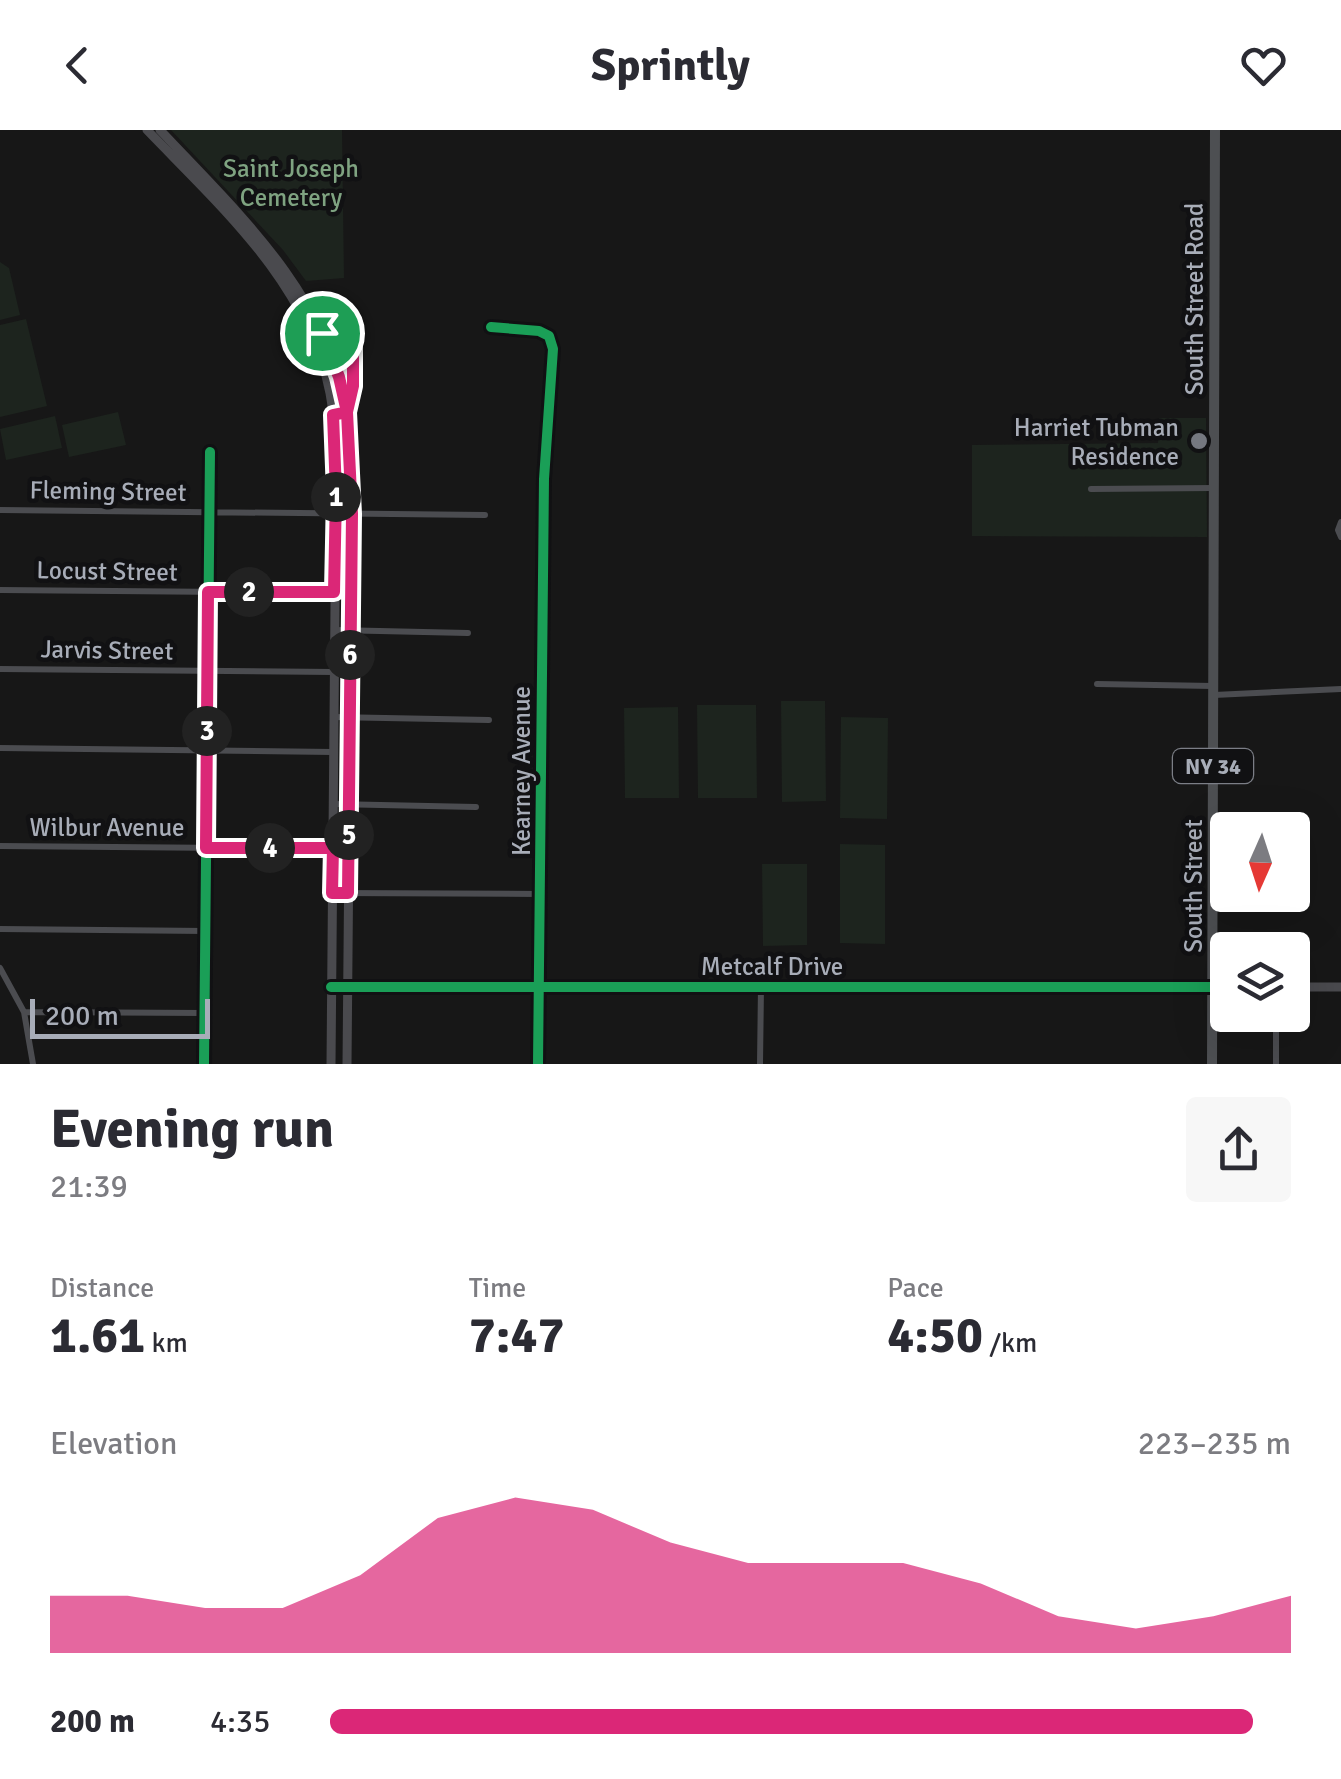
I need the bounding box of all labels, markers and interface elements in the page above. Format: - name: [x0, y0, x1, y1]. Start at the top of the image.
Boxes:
- icon: back: [50, 38, 105, 93]
- text: Sprintly: [591, 38, 750, 93]
- icon: heart: [1236, 38, 1291, 93]
- park label: Saint Joseph Cemetery: [223, 153, 359, 213]
- street label: South Street Road: [1179, 203, 1210, 395]
- pin: [280, 291, 365, 376]
- icon: arrive: [295, 306, 350, 361]
- place label: Harriet Tubman Residence: [1014, 412, 1179, 472]
- marker: Harriet Tubman Residence: [1188, 430, 1210, 452]
- pin: 1: [311, 472, 361, 522]
- street label: Fleming Street: [29, 474, 187, 508]
- text: 1: [328, 480, 344, 514]
- street label: Locust Street: [36, 554, 178, 588]
- pin: 2: [224, 567, 274, 617]
- text: 2: [241, 575, 257, 609]
- pin: 6: [325, 630, 375, 680]
- street label: Jarvis Street: [40, 633, 174, 667]
- text: 6: [342, 638, 358, 672]
- street label: Kearney Avenue: [506, 686, 537, 856]
- pin: 3: [182, 706, 232, 756]
- text: 3: [199, 714, 215, 748]
- road number: NY 34: [1173, 749, 1253, 783]
- pin: 5: [324, 810, 374, 860]
- street label: Wilbur Avenue: [29, 812, 185, 843]
- north arrow: [1210, 812, 1310, 912]
- map controls: [1210, 812, 1310, 1032]
- text: 5: [341, 818, 357, 852]
- street label: South Street: [1178, 819, 1209, 953]
- pin: 4: [245, 823, 295, 873]
- text: 4: [262, 831, 278, 865]
- button: layers: [1210, 932, 1310, 1032]
- street label: Metcalf Drive: [701, 951, 843, 982]
- scale bar: [30, 994, 210, 1038]
- text: 200 m: [45, 999, 119, 1033]
- text: Evening run: [50, 1095, 334, 1163]
- button: share: [1186, 1097, 1291, 1202]
- text: 21:39: [50, 1167, 128, 1206]
- text: Distance: [50, 1271, 154, 1305]
- text: Time: [469, 1271, 526, 1305]
- text: Pace: [887, 1271, 944, 1305]
- text: 1.61: [50, 1305, 145, 1367]
- text: 7:47: [469, 1305, 564, 1367]
- text: 4:50: [887, 1305, 983, 1367]
- text: km: [145, 1326, 188, 1360]
- text: /km: [983, 1326, 1037, 1360]
- text: Elevation: [50, 1424, 177, 1463]
- text: 223–235 m: [1138, 1424, 1291, 1463]
- text: 200 m: [50, 1702, 135, 1741]
- text: 4:35: [210, 1702, 270, 1741]

